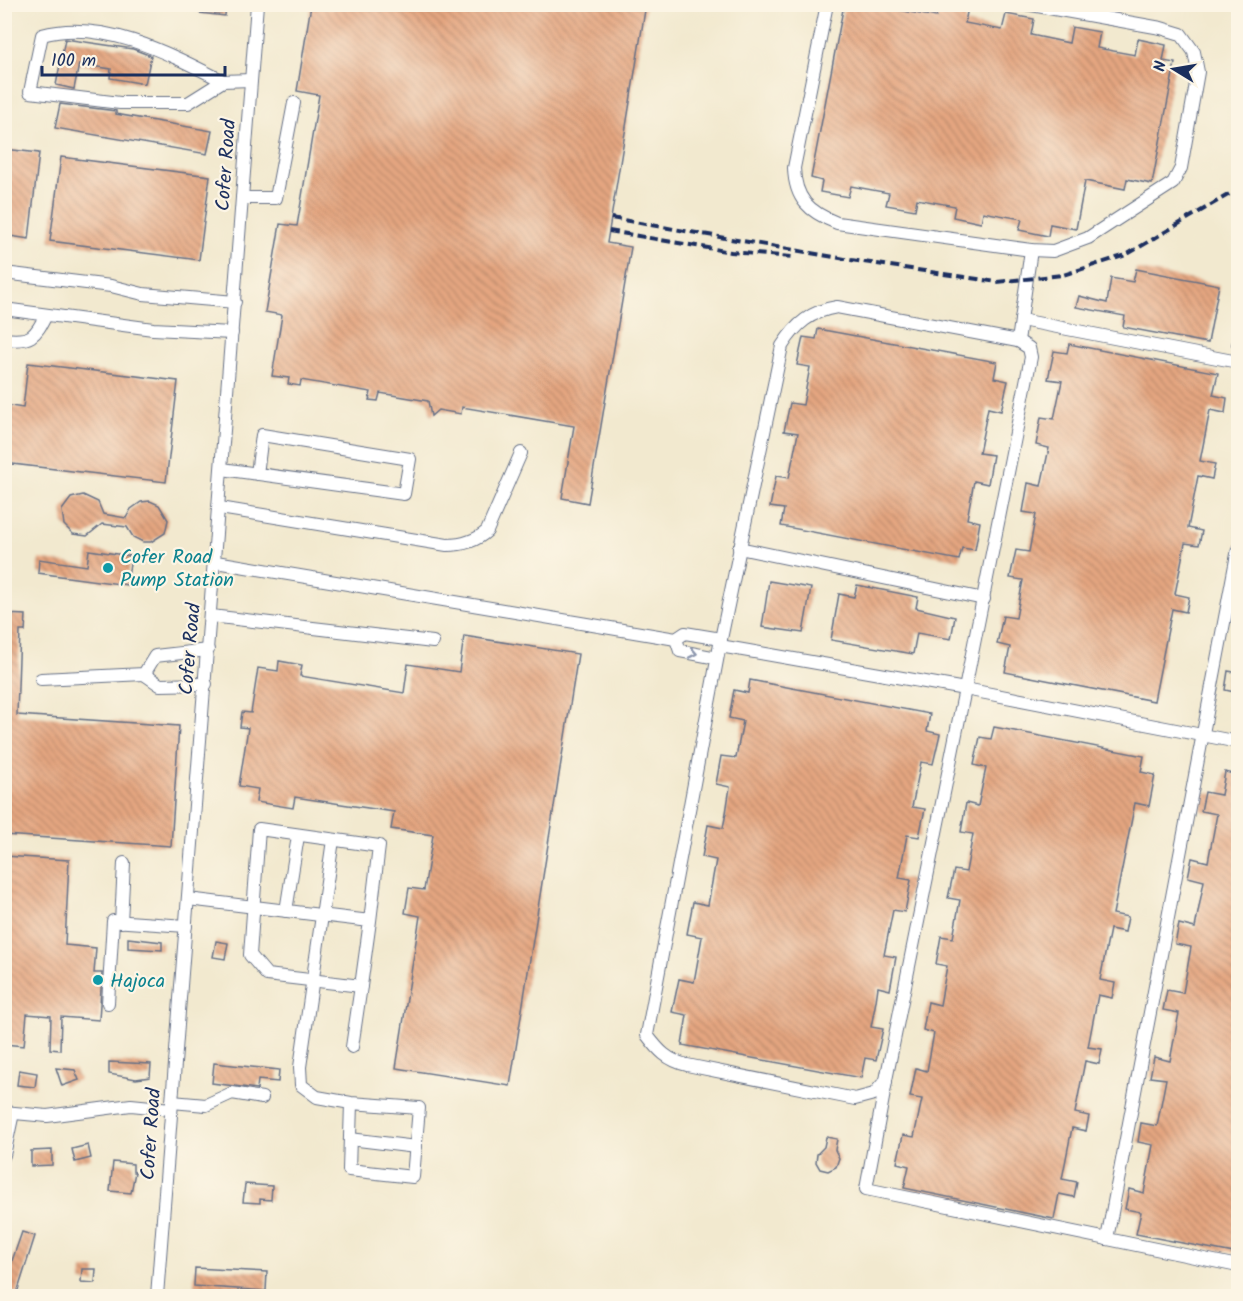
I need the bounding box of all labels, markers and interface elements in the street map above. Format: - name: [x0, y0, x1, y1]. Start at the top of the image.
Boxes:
- scale bar: [42, 39, 225, 77]
- north arrow: [1144, 39, 1204, 99]
- text: 100 m: [51, 47, 96, 76]
- text: N: [1148, 59, 1174, 74]
- street label: Cofer Road: [208, 117, 246, 212]
- place label: Cofer Road Pump Station: [120, 542, 234, 597]
- marker: Cofer Road Pump Station: [101, 561, 115, 575]
- street label: Cofer Road: [171, 601, 211, 697]
- one-way arrow: [687, 646, 697, 659]
- place label: Hajoca: [110, 966, 165, 998]
- marker: Hajoca: [91, 973, 105, 987]
- street label: Cofer Road: [133, 1086, 171, 1181]

